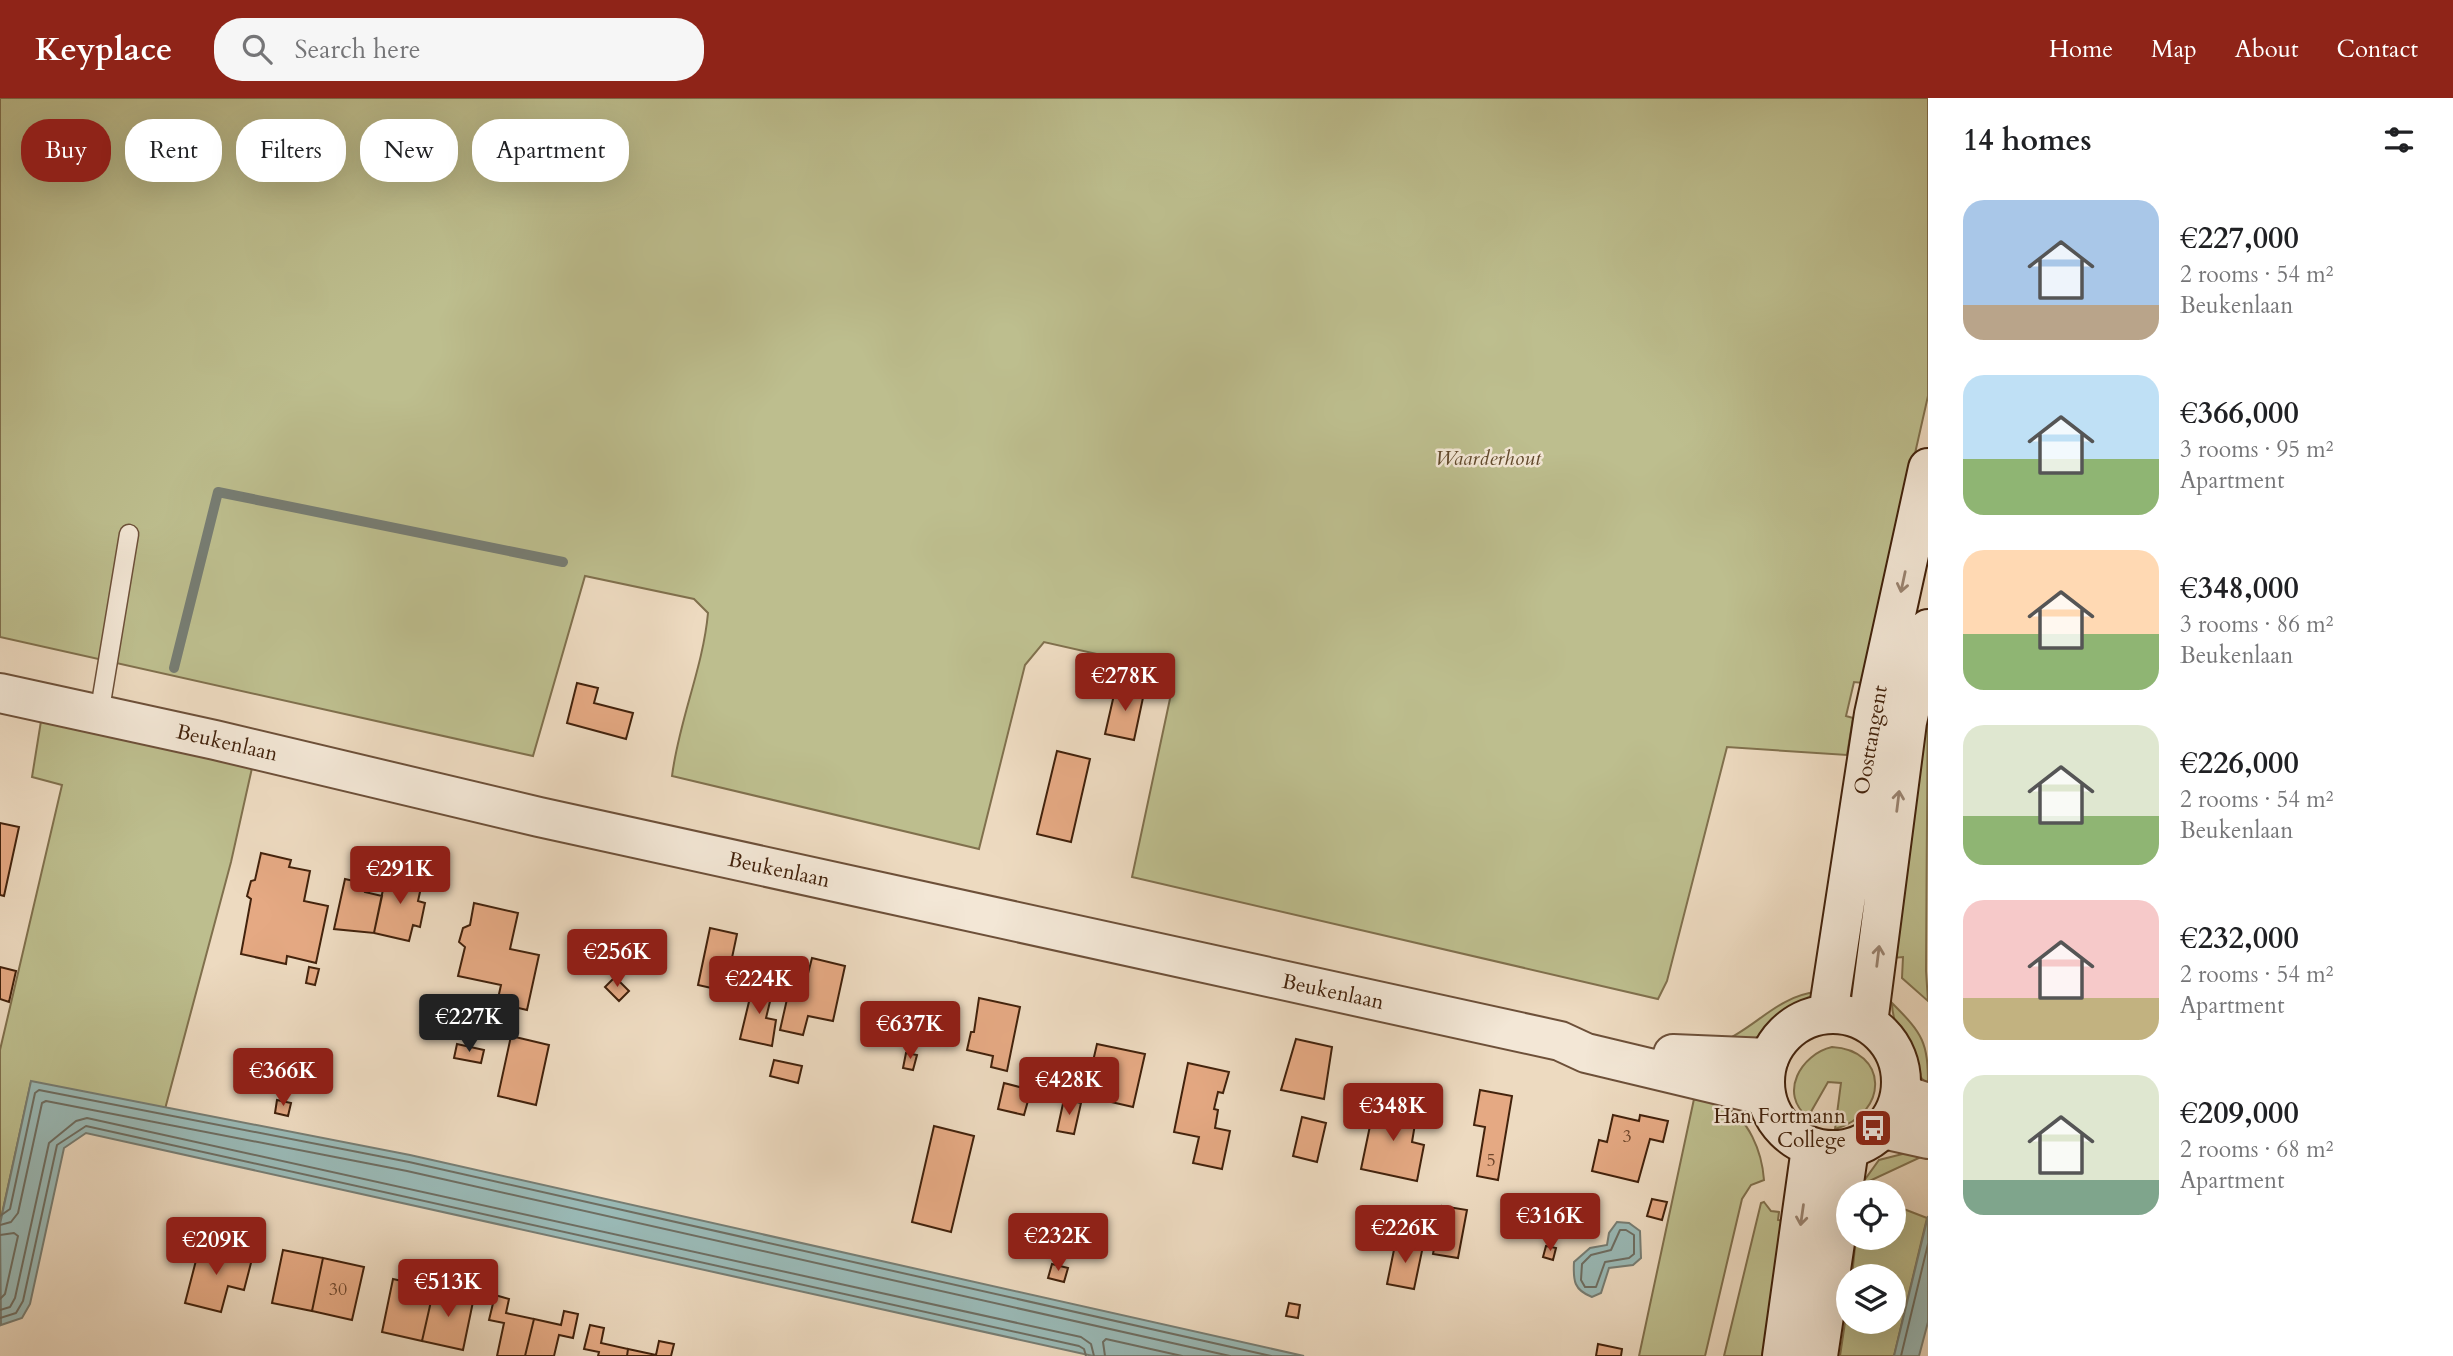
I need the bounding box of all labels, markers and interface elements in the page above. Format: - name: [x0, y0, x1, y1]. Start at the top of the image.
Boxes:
- search box: [214, 18, 704, 81]
- text: Keyplace: [35, 27, 172, 72]
- icon: search: [238, 30, 276, 68]
- text: Search here: [294, 32, 420, 67]
- text: Home: [2049, 33, 2113, 66]
- text: Map: [2151, 33, 2197, 66]
- text: About: [2235, 33, 2299, 66]
- text: Contact: [2337, 33, 2418, 66]
- chip: Buy: [21, 119, 111, 182]
- chip: Rent: [125, 119, 222, 182]
- chip: Filters: [236, 119, 346, 182]
- chip: New: [360, 119, 458, 182]
- chip: Apartment: [472, 119, 629, 182]
- text: 14 homes: [1963, 120, 2092, 161]
- icon: filters: [2380, 121, 2418, 159]
- text: €227,000: [2180, 218, 2299, 259]
- icon: home: [2019, 228, 2103, 312]
- text: 2 rooms · 54 m²: [2180, 259, 2333, 290]
- text: Beukenlaan: [2180, 290, 2293, 321]
- text: €366,000: [2180, 393, 2299, 434]
- icon: home: [2019, 403, 2103, 487]
- text: 3 rooms · 95 m²: [2180, 434, 2333, 465]
- park label: Waarderhout: [1435, 444, 1542, 473]
- text: Apartment: [2180, 465, 2284, 496]
- text: €348,000: [2180, 568, 2299, 609]
- one-way arrow: [1896, 570, 1909, 593]
- icon: home: [2019, 578, 2103, 662]
- text: 3 rooms · 86 m²: [2180, 609, 2333, 640]
- text: Beukenlaan: [2180, 640, 2293, 671]
- pin: €278K: [1076, 654, 1174, 713]
- text: €278K: [1091, 660, 1159, 691]
- street label: Oosttangent: [1847, 683, 1895, 797]
- street label: Beukenlaan: [173, 717, 281, 769]
- text: €226,000: [2180, 743, 2299, 784]
- icon: home: [2019, 753, 2103, 837]
- text: 2 rooms · 54 m²: [2180, 784, 2333, 815]
- one-way arrow: [1891, 790, 1904, 812]
- text: Beukenlaan: [2180, 815, 2293, 846]
- street label: Beukenlaan: [725, 845, 833, 895]
- pin: €291K: [351, 846, 449, 906]
- text: €291K: [366, 853, 434, 884]
- text: €232,000: [2180, 918, 2299, 959]
- icon: home: [2019, 928, 2103, 1012]
- pin: €256K: [568, 930, 666, 989]
- text: €256K: [583, 936, 651, 967]
- one-way arrow: [1872, 945, 1885, 968]
- pin: €224K: [710, 956, 808, 1016]
- text: 2 rooms · 54 m²: [2180, 959, 2333, 990]
- text: €224K: [725, 963, 793, 994]
- street label: Beukenlaan: [1279, 967, 1387, 1017]
- text: Apartment: [2180, 990, 2284, 1021]
- pin: €227K: [420, 995, 518, 1054]
- text: €227K: [435, 1001, 503, 1032]
- pin: €637K: [861, 1002, 959, 1061]
- text: €637K: [876, 1008, 944, 1039]
- pin: €366K: [234, 1048, 332, 1108]
- text: €366K: [249, 1055, 317, 1086]
- pin: €428K: [1020, 1058, 1118, 1117]
- text: €428K: [1035, 1064, 1103, 1095]
- pin: €348K: [1344, 1084, 1442, 1143]
- text: €348K: [1359, 1090, 1427, 1121]
- text: €209,000: [2180, 1093, 2299, 1134]
- place label: Han Fortmann College: [1713, 1102, 1846, 1155]
- icon: home: [2019, 1103, 2103, 1187]
- bus stop icon: Han Fortmann College: [1852, 1107, 1894, 1149]
- house number: 3: [1622, 1124, 1632, 1149]
- text: 2 rooms · 68 m²: [2180, 1134, 2333, 1165]
- house number: 5: [1486, 1148, 1496, 1173]
- text: Apartment: [2180, 1165, 2284, 1196]
- map controls: [1836, 1180, 1906, 1334]
- button: locate: [1836, 1180, 1906, 1250]
- pin: €316K: [1501, 1194, 1599, 1253]
- text: €316K: [1516, 1200, 1584, 1231]
- one-way arrow: [1795, 1203, 1808, 1226]
- pin: €226K: [1356, 1206, 1454, 1265]
- text: €226K: [1371, 1212, 1439, 1243]
- pin: €232K: [1009, 1214, 1107, 1273]
- pin: €209K: [167, 1218, 265, 1277]
- text: €232K: [1024, 1220, 1092, 1251]
- text: €209K: [182, 1224, 250, 1255]
- pin: €513K: [399, 1260, 497, 1319]
- button: layers: [1836, 1264, 1906, 1334]
- text: €513K: [414, 1266, 482, 1297]
- house number: 30: [329, 1277, 347, 1302]

